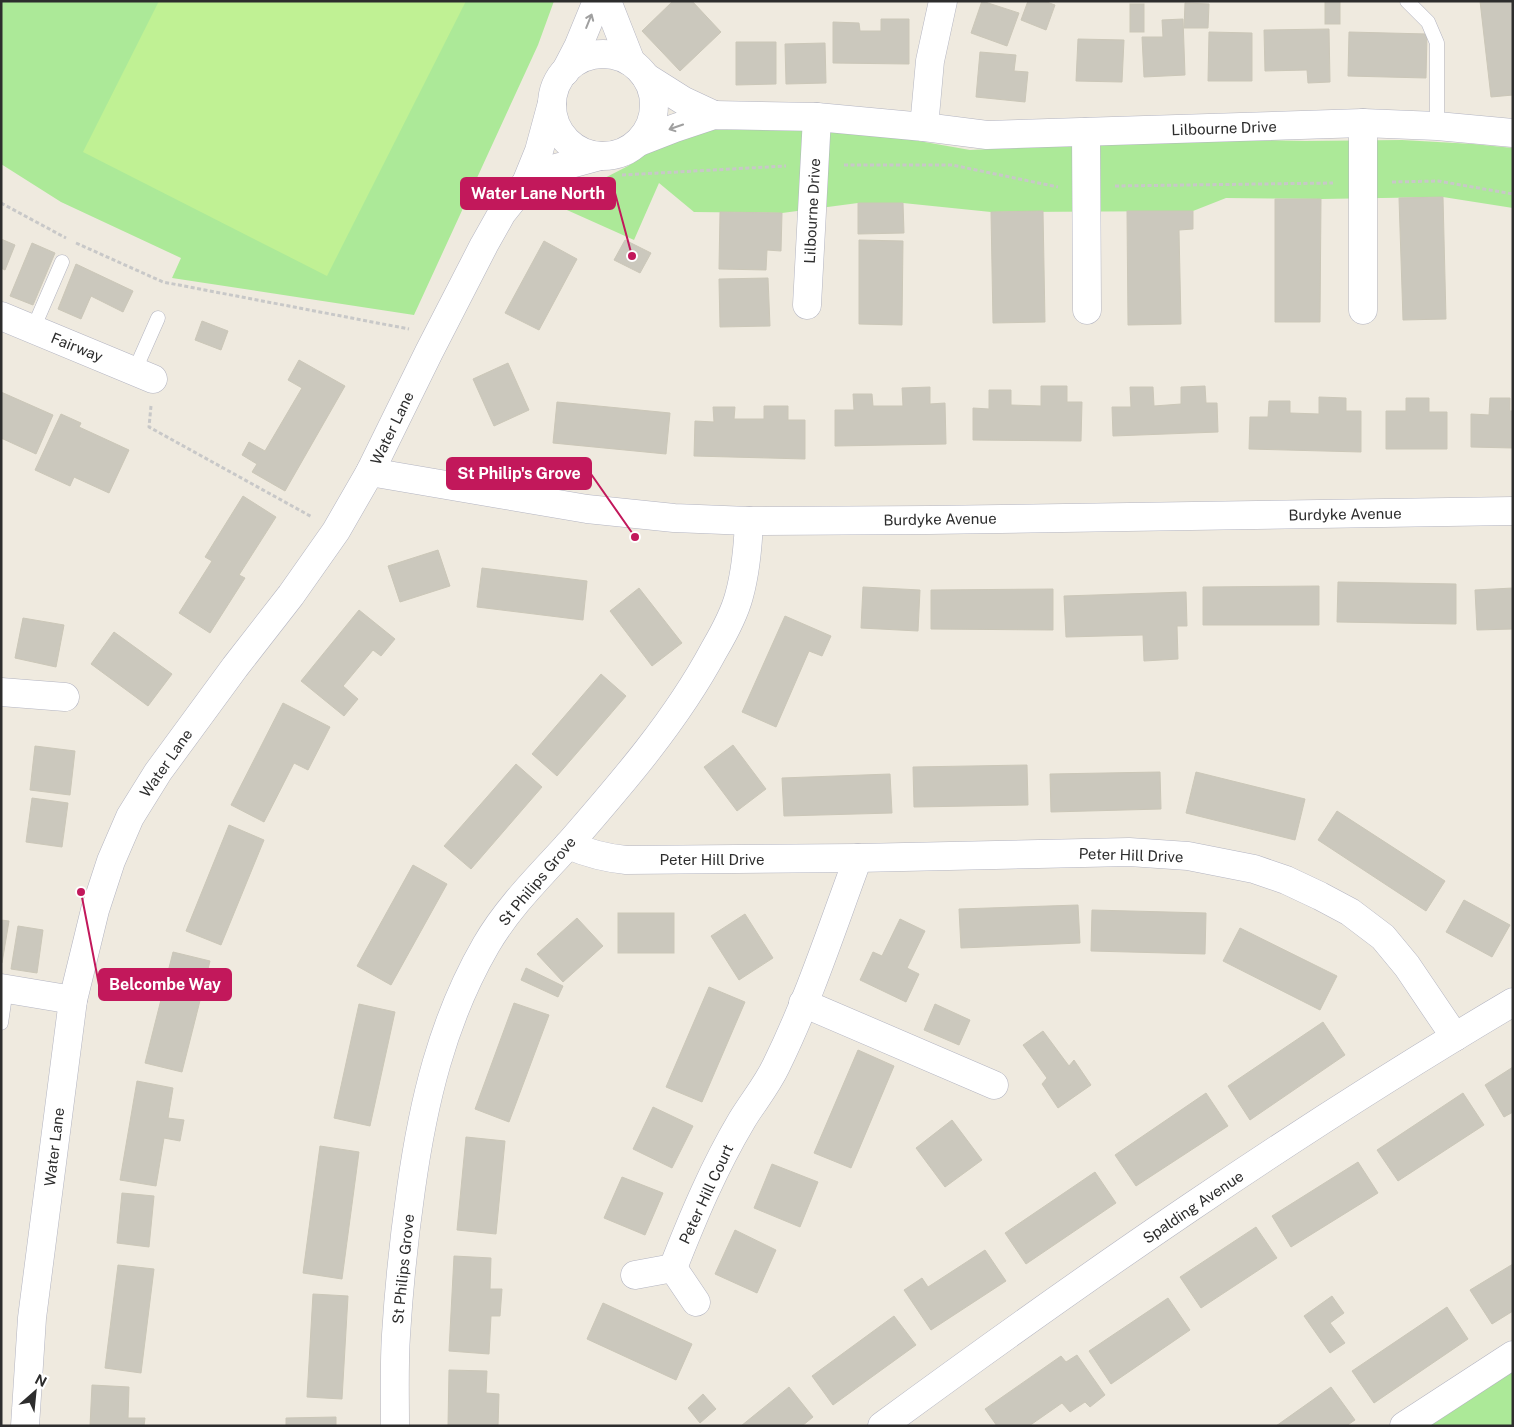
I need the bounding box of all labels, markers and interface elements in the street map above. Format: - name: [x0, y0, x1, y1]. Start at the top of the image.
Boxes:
- one-way arrow: [585, 14, 594, 29]
- street label: Lilbourne Drive: [1171, 118, 1277, 138]
- one-way arrow: [669, 123, 685, 132]
- street label: Lilbourne Drive: [801, 158, 823, 264]
- callout: Water Lane North: [461, 178, 615, 209]
- text: Water Lane North: [471, 184, 605, 203]
- street label: Fairway: [49, 329, 105, 365]
- street label: Water Lane: [367, 389, 417, 467]
- callout: St Philip's Grove: [447, 458, 591, 489]
- text: St Philip's Grove: [457, 464, 581, 483]
- street label: Burdyke Avenue: [1288, 505, 1402, 523]
- street label: Burdyke Avenue: [883, 510, 997, 528]
- street label: Water Lane: [136, 726, 196, 800]
- street label: St Philips Grove: [495, 833, 579, 929]
- street label: Peter Hill Drive: [1078, 845, 1184, 865]
- street label: Peter Hill Drive: [660, 851, 764, 868]
- callout: Belcombe Way: [99, 969, 231, 1000]
- text: Belcombe Way: [109, 975, 221, 994]
- street label: Water Lane: [41, 1107, 67, 1187]
- street label: Peter Hill Court: [675, 1141, 737, 1247]
- street label: Spalding Avenue: [1140, 1167, 1246, 1247]
- street label: St Philips Grove: [389, 1213, 417, 1325]
- north arrow: [10, 1367, 60, 1417]
- text: N: [32, 1371, 49, 1390]

